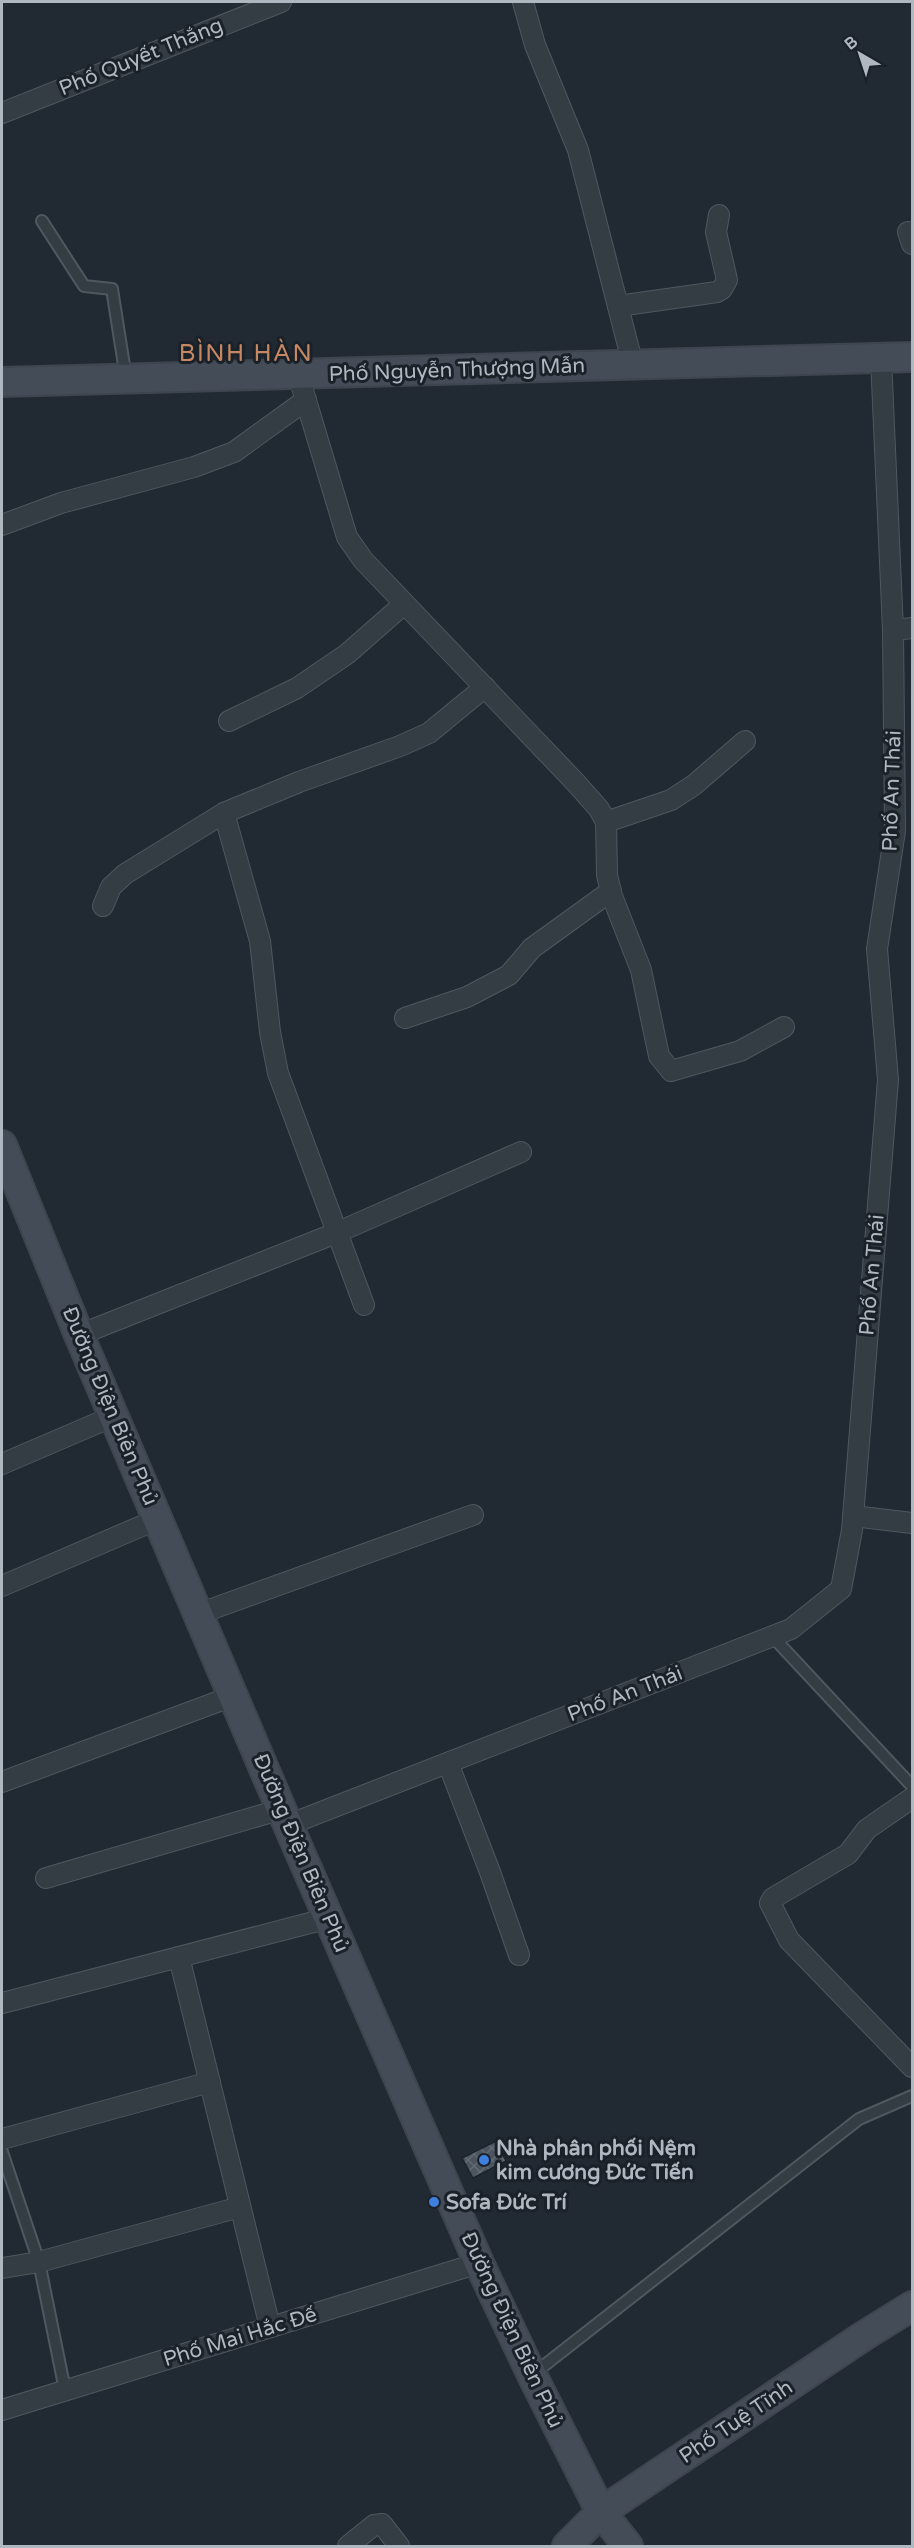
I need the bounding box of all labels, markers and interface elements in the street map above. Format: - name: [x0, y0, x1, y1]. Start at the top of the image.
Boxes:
- street label: Phố Quyết Thắng: [55, 13, 227, 101]
- north arrow: [830, 24, 890, 84]
- text: B: [841, 32, 862, 54]
- district label: BÌNH HÀN: [179, 338, 313, 368]
- street label: Phố Nguyễn Thượng Mẫn: [328, 353, 586, 387]
- street label: Phố An Thái: [877, 730, 907, 852]
- street label: Phố An Thái: [854, 1214, 890, 1336]
- street label: Đường Điện Biên Phủ: [57, 1303, 163, 1509]
- street label: Phố An Thái: [564, 1661, 686, 1727]
- street label: Đường Điện Biên Phủ: [248, 1750, 354, 1956]
- place label: Nhà phân phối Nệm kim cương Đức Tiến: [496, 2136, 696, 2185]
- marker: Nhà phân phối Nệm kim cương Đức Tiến: [477, 2153, 491, 2167]
- place label: Sofa Đức Trí: [446, 2190, 567, 2215]
- marker: Sofa Đức Trí: [427, 2195, 441, 2209]
- street label: Đường Điện Biên Phủ: [456, 2228, 568, 2432]
- street label: Phố Mai Hắc Đế: [160, 2302, 320, 2372]
- street label: Phố Tuệ Tĩnh: [675, 2375, 797, 2469]

